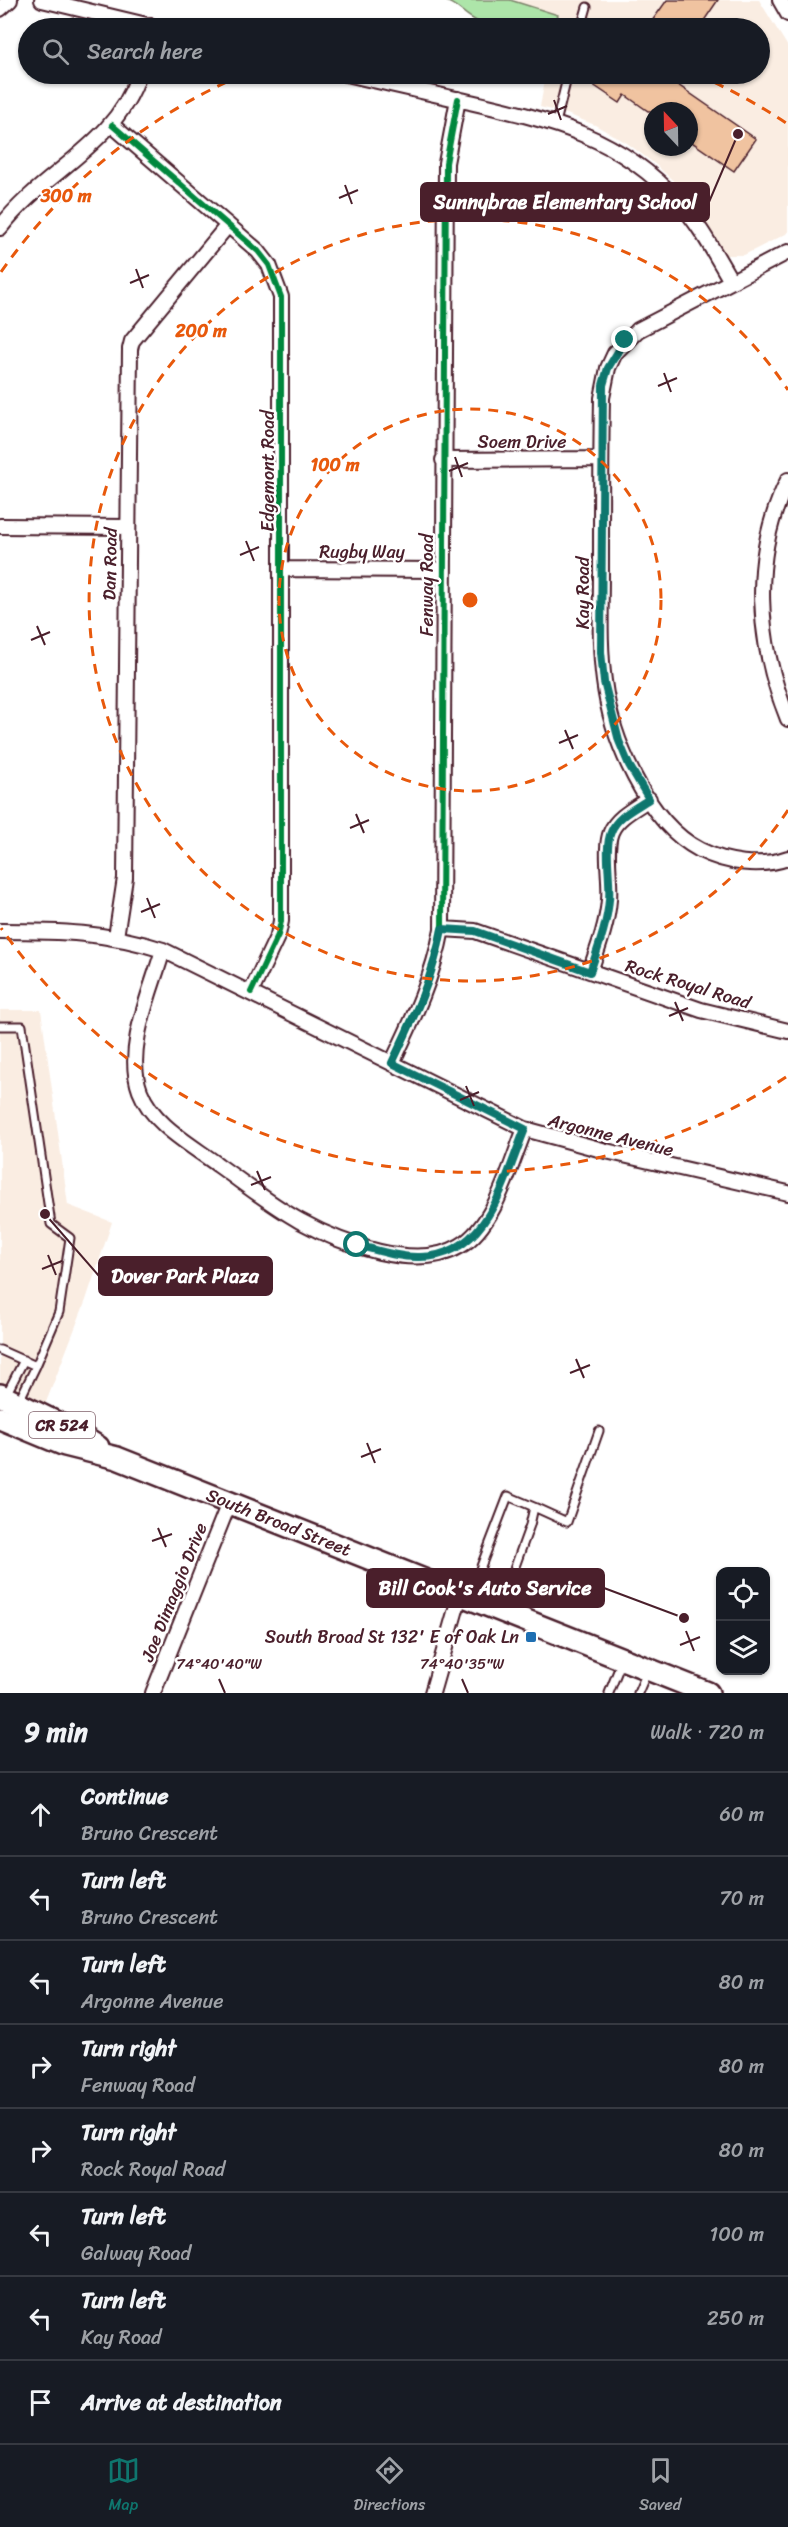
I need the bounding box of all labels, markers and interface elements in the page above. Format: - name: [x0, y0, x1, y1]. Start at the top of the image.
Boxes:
- search box: [18, 18, 770, 84]
- text: Search here: [87, 32, 203, 71]
- icon: search: [39, 35, 72, 68]
- north arrow: [644, 102, 698, 156]
- text: 300 m: [39, 180, 92, 212]
- callout: Sunnybrae Elementary School: [421, 183, 709, 221]
- text: Sunnybrae Elementary School: [432, 185, 698, 220]
- text: 200 m: [174, 315, 227, 347]
- route end: [611, 326, 637, 352]
- street label: Edgemont Road: [252, 409, 284, 532]
- street label: Soem Drive: [478, 426, 566, 458]
- text: 100 m: [311, 449, 360, 481]
- street label: Dan Road: [93, 526, 127, 601]
- street label: Fenway Road: [411, 532, 443, 636]
- street label: Rugby Way: [319, 536, 405, 568]
- street label: Kay Road: [567, 555, 599, 629]
- centre of rings: [460, 590, 480, 610]
- street label: Rock Royal Road: [621, 950, 756, 1019]
- street label: Argonne Avenue: [544, 1104, 677, 1166]
- route start: [343, 1231, 369, 1257]
- callout: Dover Park Plaza: [99, 1257, 272, 1295]
- text: Dover Park Plaza: [111, 1259, 260, 1294]
- road number: CR 524: [29, 1412, 95, 1438]
- street label: South Broad Street: [201, 1479, 356, 1566]
- street label: Joe Dimaggio Drive: [131, 1518, 216, 1667]
- map controls: [716, 1567, 770, 1675]
- button: locate: [716, 1567, 770, 1621]
- callout: Bill Cook's Auto Service: [367, 1569, 604, 1607]
- text: Bill Cook's Auto Service: [378, 1571, 592, 1606]
- place label: South Broad St 132' E of Oak Ln: [265, 1621, 519, 1653]
- button: layers: [716, 1621, 770, 1675]
- marker: South Broad St 132' E of Oak Ln: [524, 1630, 538, 1644]
- text: 74°40'40"W: [176, 1651, 262, 1677]
- text: 74°40'35"W: [420, 1651, 504, 1677]
- text: 9 min: [24, 1709, 88, 1755]
- text: Walk · 720 m: [650, 1715, 764, 1750]
- text: Continue: [81, 1777, 169, 1816]
- text: 60 m: [719, 1797, 764, 1832]
- icon: ahead: [24, 1798, 57, 1831]
- text: Bruno Crescent: [81, 1816, 218, 1851]
- text: Turn left: [81, 1861, 166, 1900]
- text: 70 m: [719, 1881, 764, 1916]
- icon: left: [24, 1882, 57, 1915]
- text: Bruno Crescent: [81, 1900, 218, 1935]
- text: Turn left: [81, 1945, 166, 1984]
- text: 80 m: [719, 1965, 764, 2000]
- icon: left: [24, 1966, 57, 1999]
- text: Argonne Avenue: [81, 1984, 224, 2019]
- text: Turn right: [81, 2029, 176, 2068]
- text: 80 m: [719, 2049, 764, 2084]
- icon: right: [24, 2050, 57, 2083]
- text: Fenway Road: [81, 2068, 195, 2103]
- text: Turn right: [81, 2113, 176, 2152]
- text: 80 m: [719, 2133, 764, 2168]
- icon: right: [24, 2134, 57, 2167]
- text: Rock Royal Road: [81, 2152, 225, 2187]
- text: Turn left: [81, 2197, 166, 2236]
- text: 100 m: [710, 2217, 764, 2252]
- icon: left: [24, 2218, 57, 2251]
- text: Galway Road: [81, 2236, 191, 2271]
- text: Turn left: [81, 2281, 166, 2320]
- text: 250 m: [707, 2301, 764, 2336]
- icon: left: [24, 2302, 57, 2335]
- text: Kay Road: [81, 2320, 162, 2355]
- text: Arrive at destination: [81, 2383, 282, 2422]
- icon: arrive: [24, 2386, 57, 2419]
- tab: Map: [107, 2454, 140, 2519]
- tab: Directions: [354, 2454, 425, 2519]
- tab: Saved: [639, 2454, 681, 2519]

